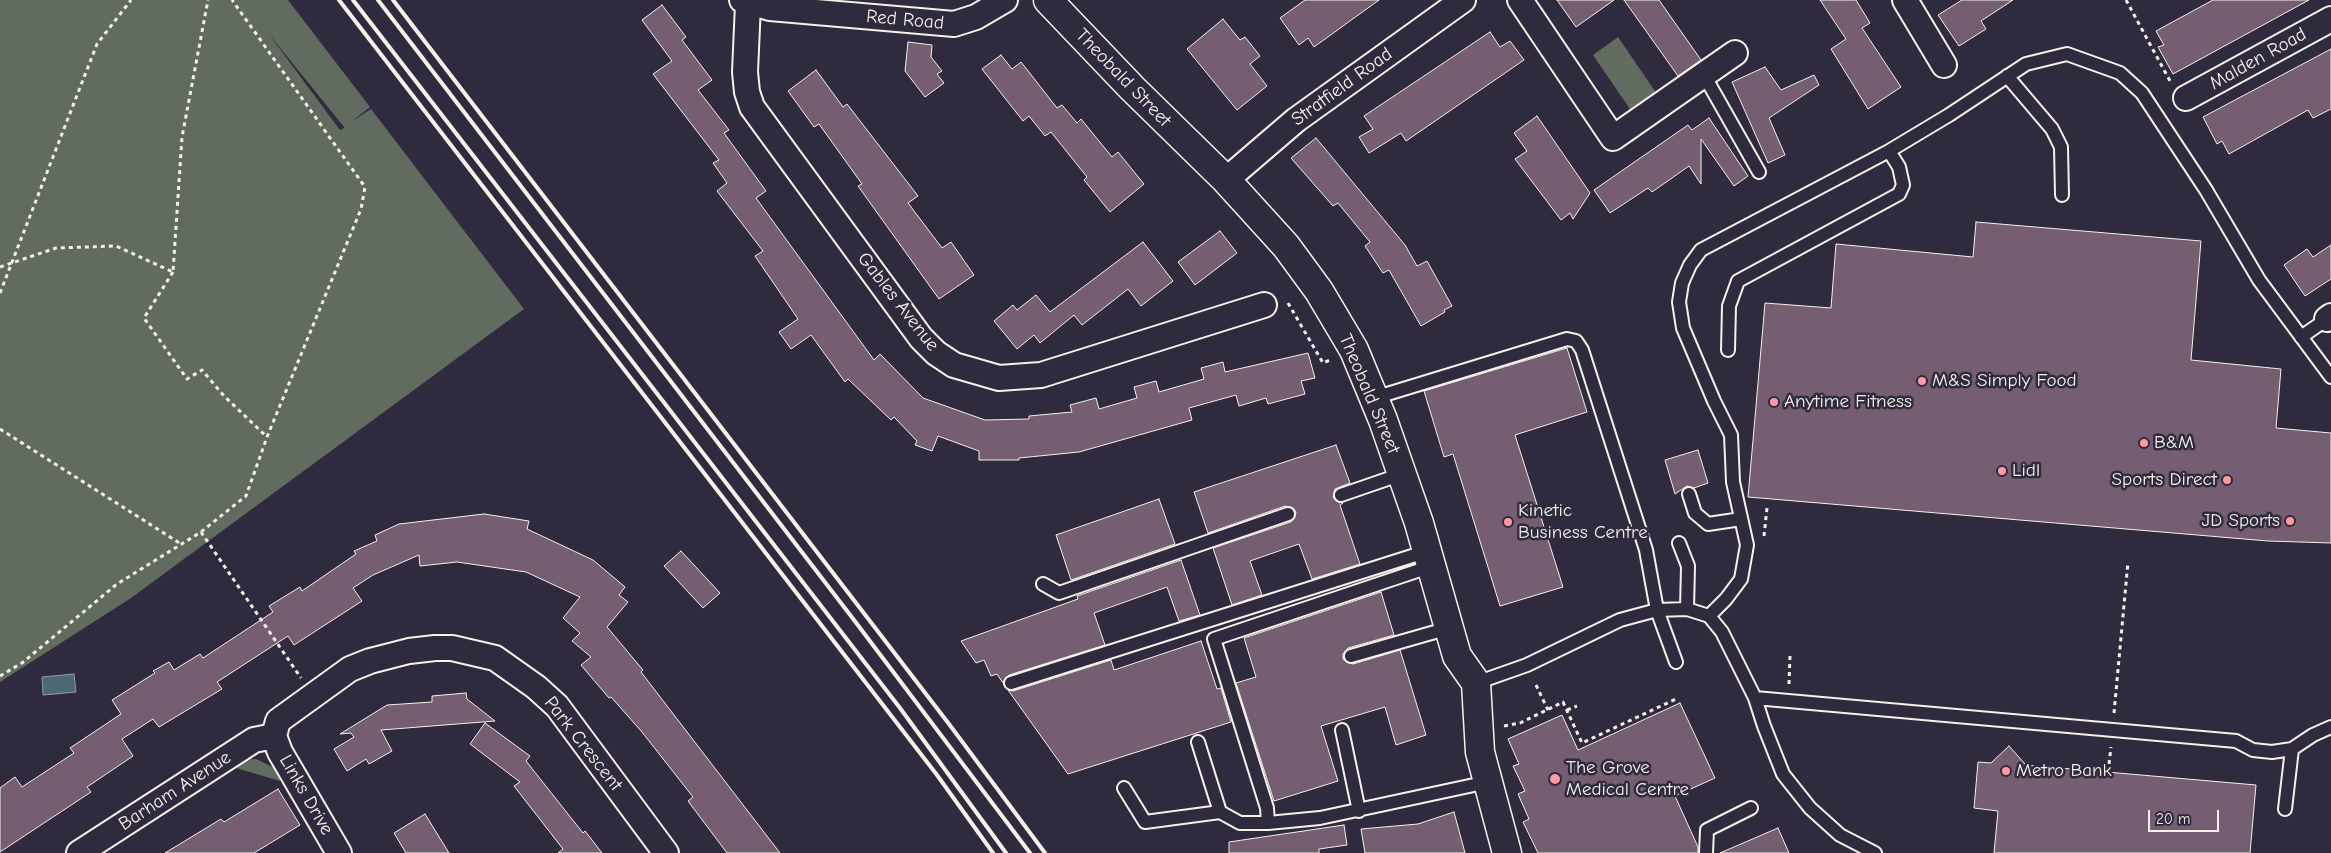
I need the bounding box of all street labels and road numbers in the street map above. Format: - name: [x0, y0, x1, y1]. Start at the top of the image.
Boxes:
- street label: Red Road: [865, 5, 945, 35]
- street label: Malden Road: [2206, 23, 2310, 95]
- street label: Theobald Street: [1070, 24, 1176, 132]
- street label: Stratfield Road: [1287, 43, 1397, 131]
- street label: Gables Avenue: [852, 248, 944, 356]
- street label: Theobald Street: [1334, 331, 1404, 457]
- street label: Park Crescent: [539, 692, 627, 796]
- street label: Barham Avenue: [115, 746, 235, 836]
- street label: Links Drive: [274, 751, 338, 839]

